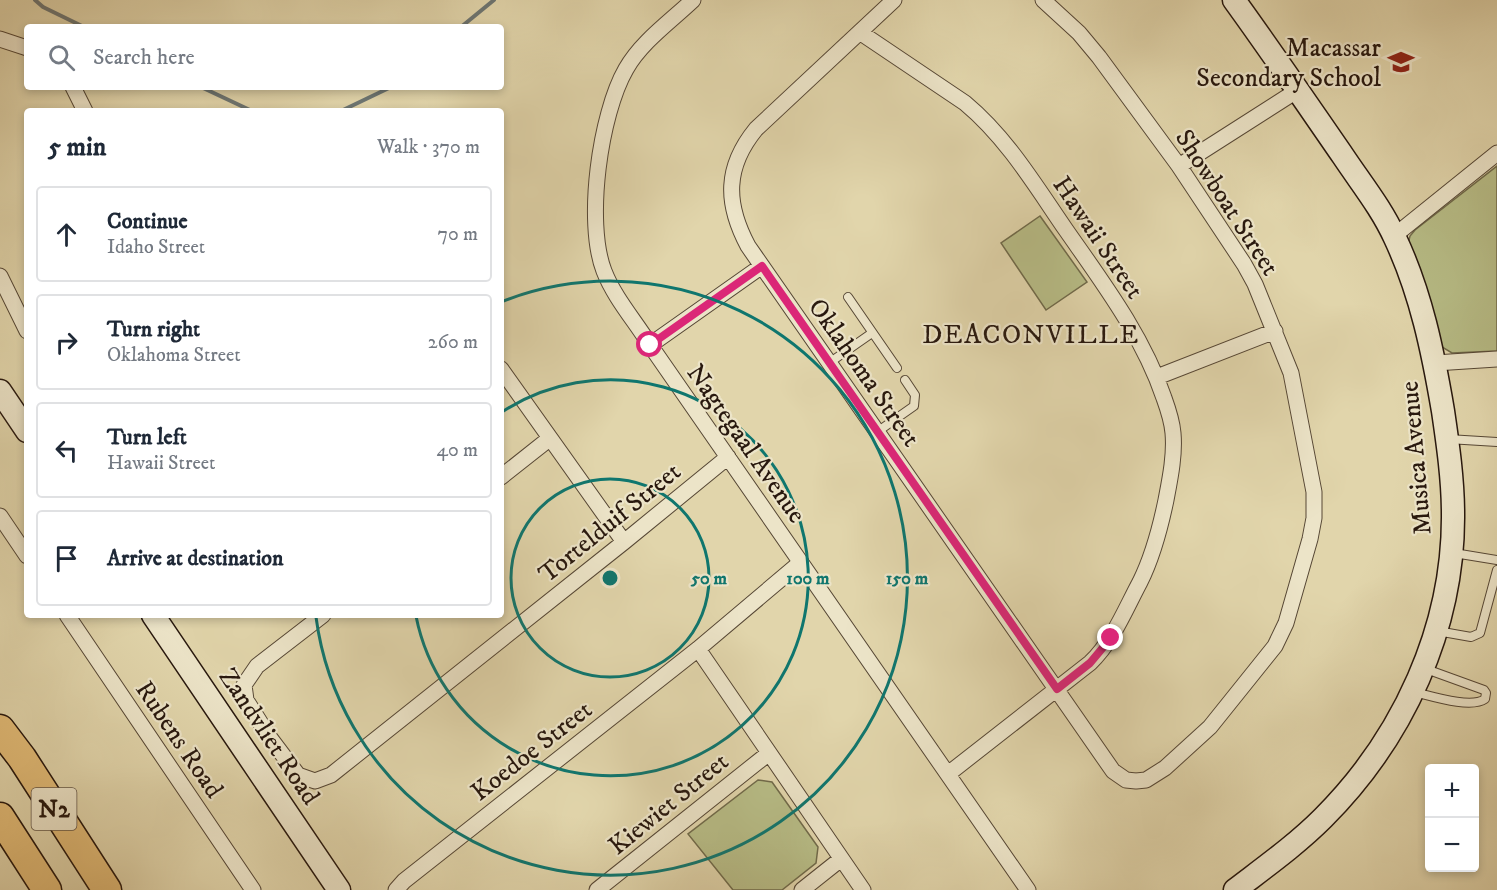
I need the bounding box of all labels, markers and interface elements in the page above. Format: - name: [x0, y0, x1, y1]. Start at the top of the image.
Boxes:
- search box: [24, 24, 504, 90]
- place label: Macassar Secondary School: [1196, 32, 1381, 95]
- icon: search: [45, 41, 78, 74]
- text: Search here: [93, 44, 195, 71]
- school or university icon: Macassar Secondary School: [1386, 47, 1416, 77]
- street label: Showboat Street: [1167, 124, 1286, 282]
- text: 5 min: [48, 131, 106, 164]
- text: Walk · 370 m: [377, 135, 480, 160]
- street label: Hawaii Street: [1045, 170, 1151, 305]
- text: Continue: [107, 208, 188, 235]
- icon: ahead: [50, 218, 83, 251]
- text: 70 m: [437, 222, 478, 247]
- text: Idaho Street: [107, 235, 205, 260]
- street label: Oklahoma Street: [800, 292, 927, 454]
- text: Turn right: [107, 316, 200, 343]
- district label: DEACONVILLE: [922, 318, 1140, 352]
- icon: right: [50, 326, 83, 359]
- text: 260 m: [428, 330, 478, 355]
- route start: [636, 331, 662, 357]
- text: Oklahoma Street: [107, 343, 241, 368]
- street label: Nagtegaal Avenue: [679, 358, 813, 530]
- street label: Musica Avenue: [1393, 380, 1440, 536]
- text: Turn left: [107, 424, 187, 451]
- icon: left: [50, 434, 83, 467]
- text: 40 m: [436, 438, 478, 463]
- text: Hawaii Street: [107, 451, 215, 476]
- street label: Tortelduif Street: [532, 456, 688, 591]
- icon: arrive: [50, 542, 83, 575]
- text: Arrive at destination: [107, 545, 284, 572]
- centre of rings: [600, 568, 620, 588]
- text: 50 m: [690, 568, 727, 590]
- text: 100 m: [786, 568, 830, 590]
- text: 150 m: [886, 568, 929, 590]
- route end: [1097, 624, 1123, 650]
- street label: Zandvliet Road: [211, 662, 327, 812]
- street label: Rubens Road: [127, 675, 230, 805]
- street label: Koedoe Street: [465, 694, 599, 809]
- street label: Kiewiet Street: [602, 746, 736, 863]
- map controls: [1425, 764, 1479, 872]
- button: +: [1425, 764, 1479, 818]
- road number: N2: [32, 788, 76, 830]
- button: −: [1425, 818, 1479, 872]

